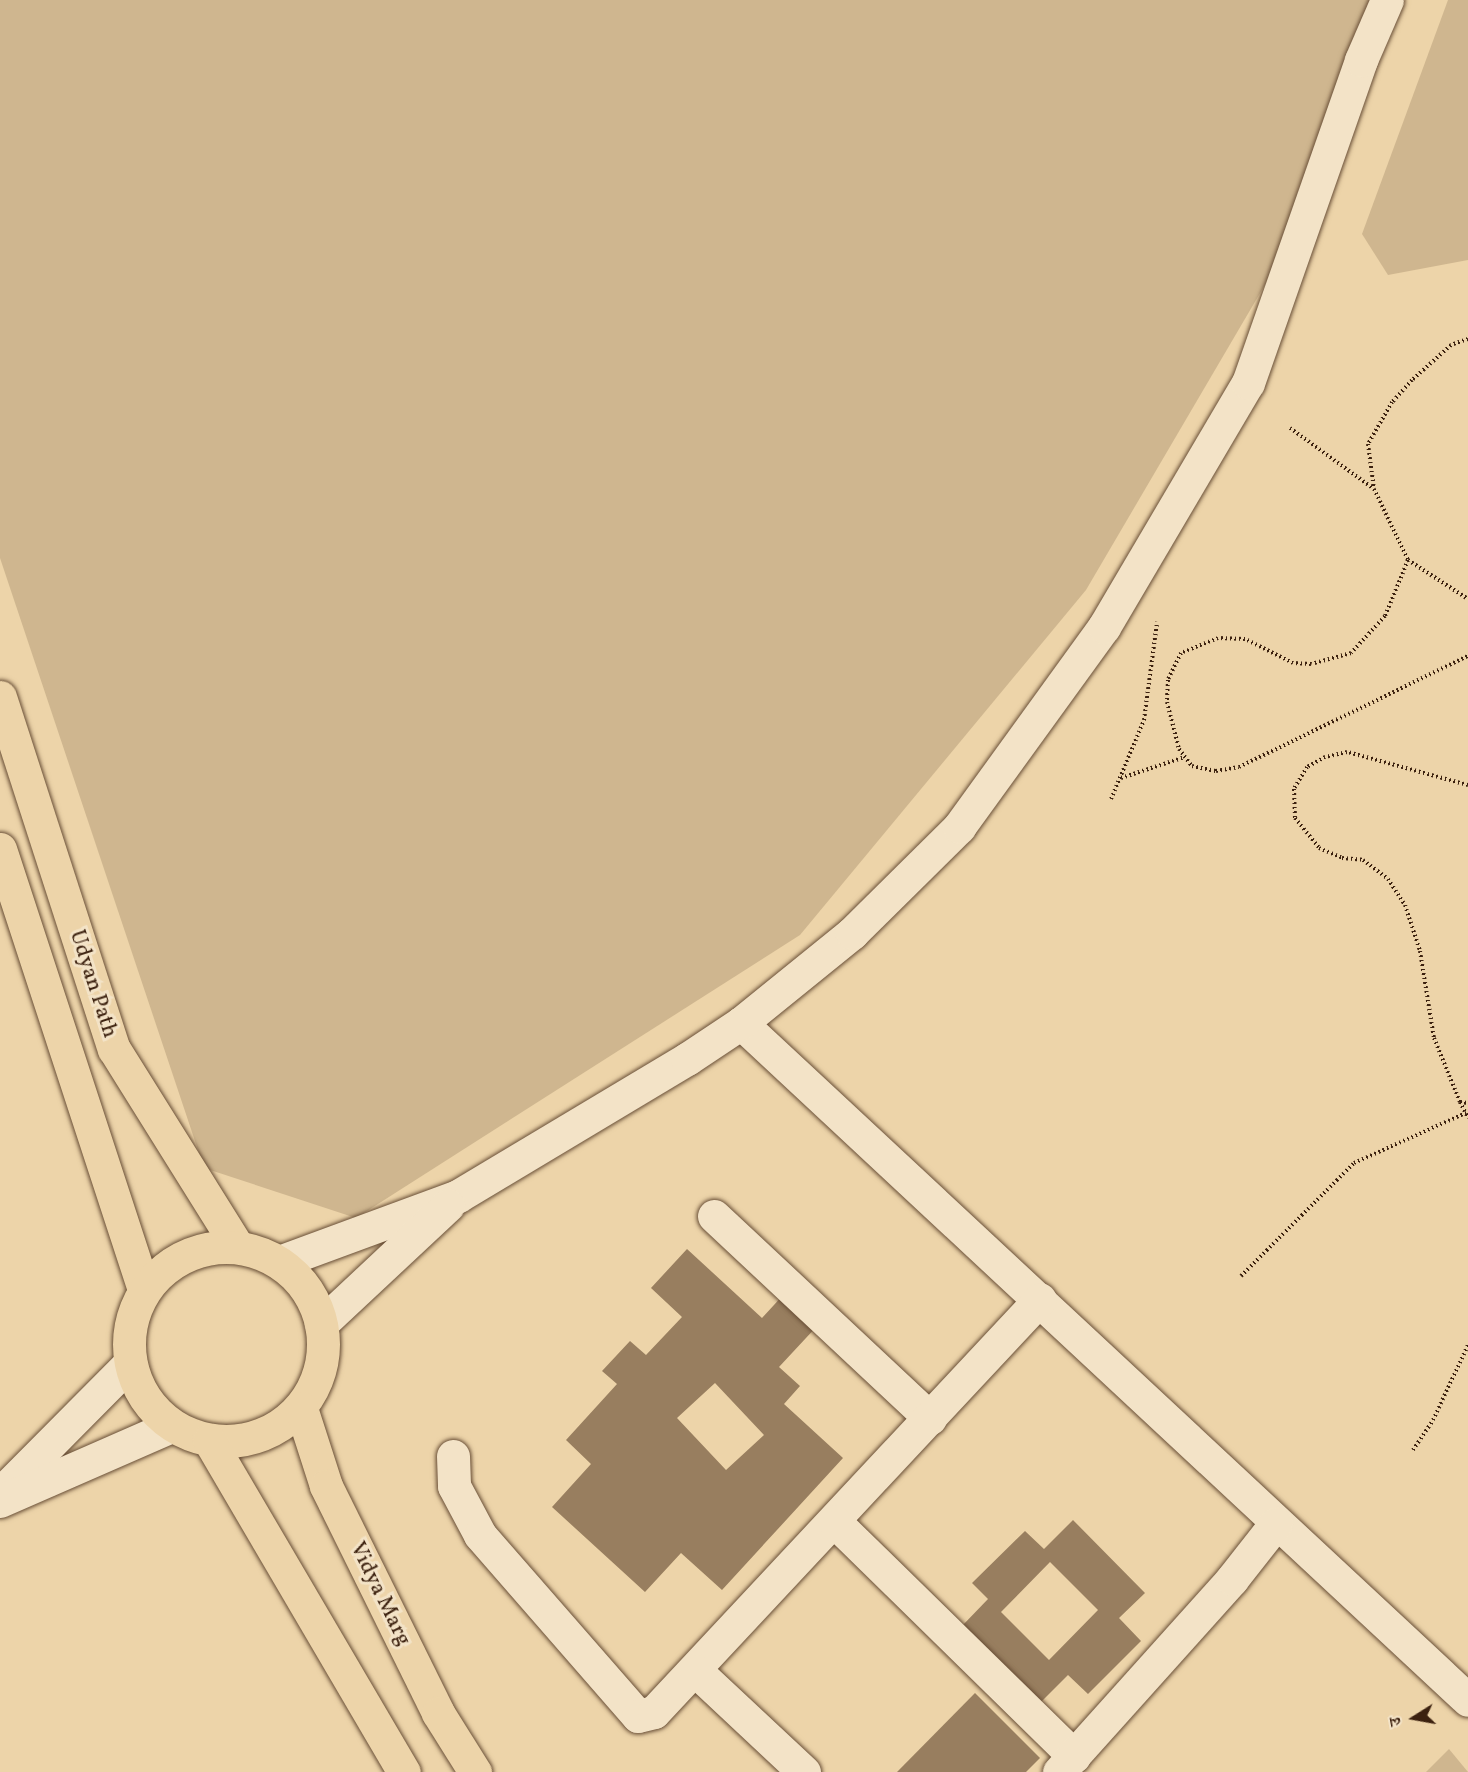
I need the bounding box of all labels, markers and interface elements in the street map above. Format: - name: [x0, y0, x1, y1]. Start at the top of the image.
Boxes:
- street label: Udyan Path: [63, 927, 123, 1041]
- street label: Vidya Marg: [344, 1538, 416, 1650]
- north arrow: [1384, 1688, 1444, 1748]
- text: उ: [1385, 1715, 1408, 1728]

